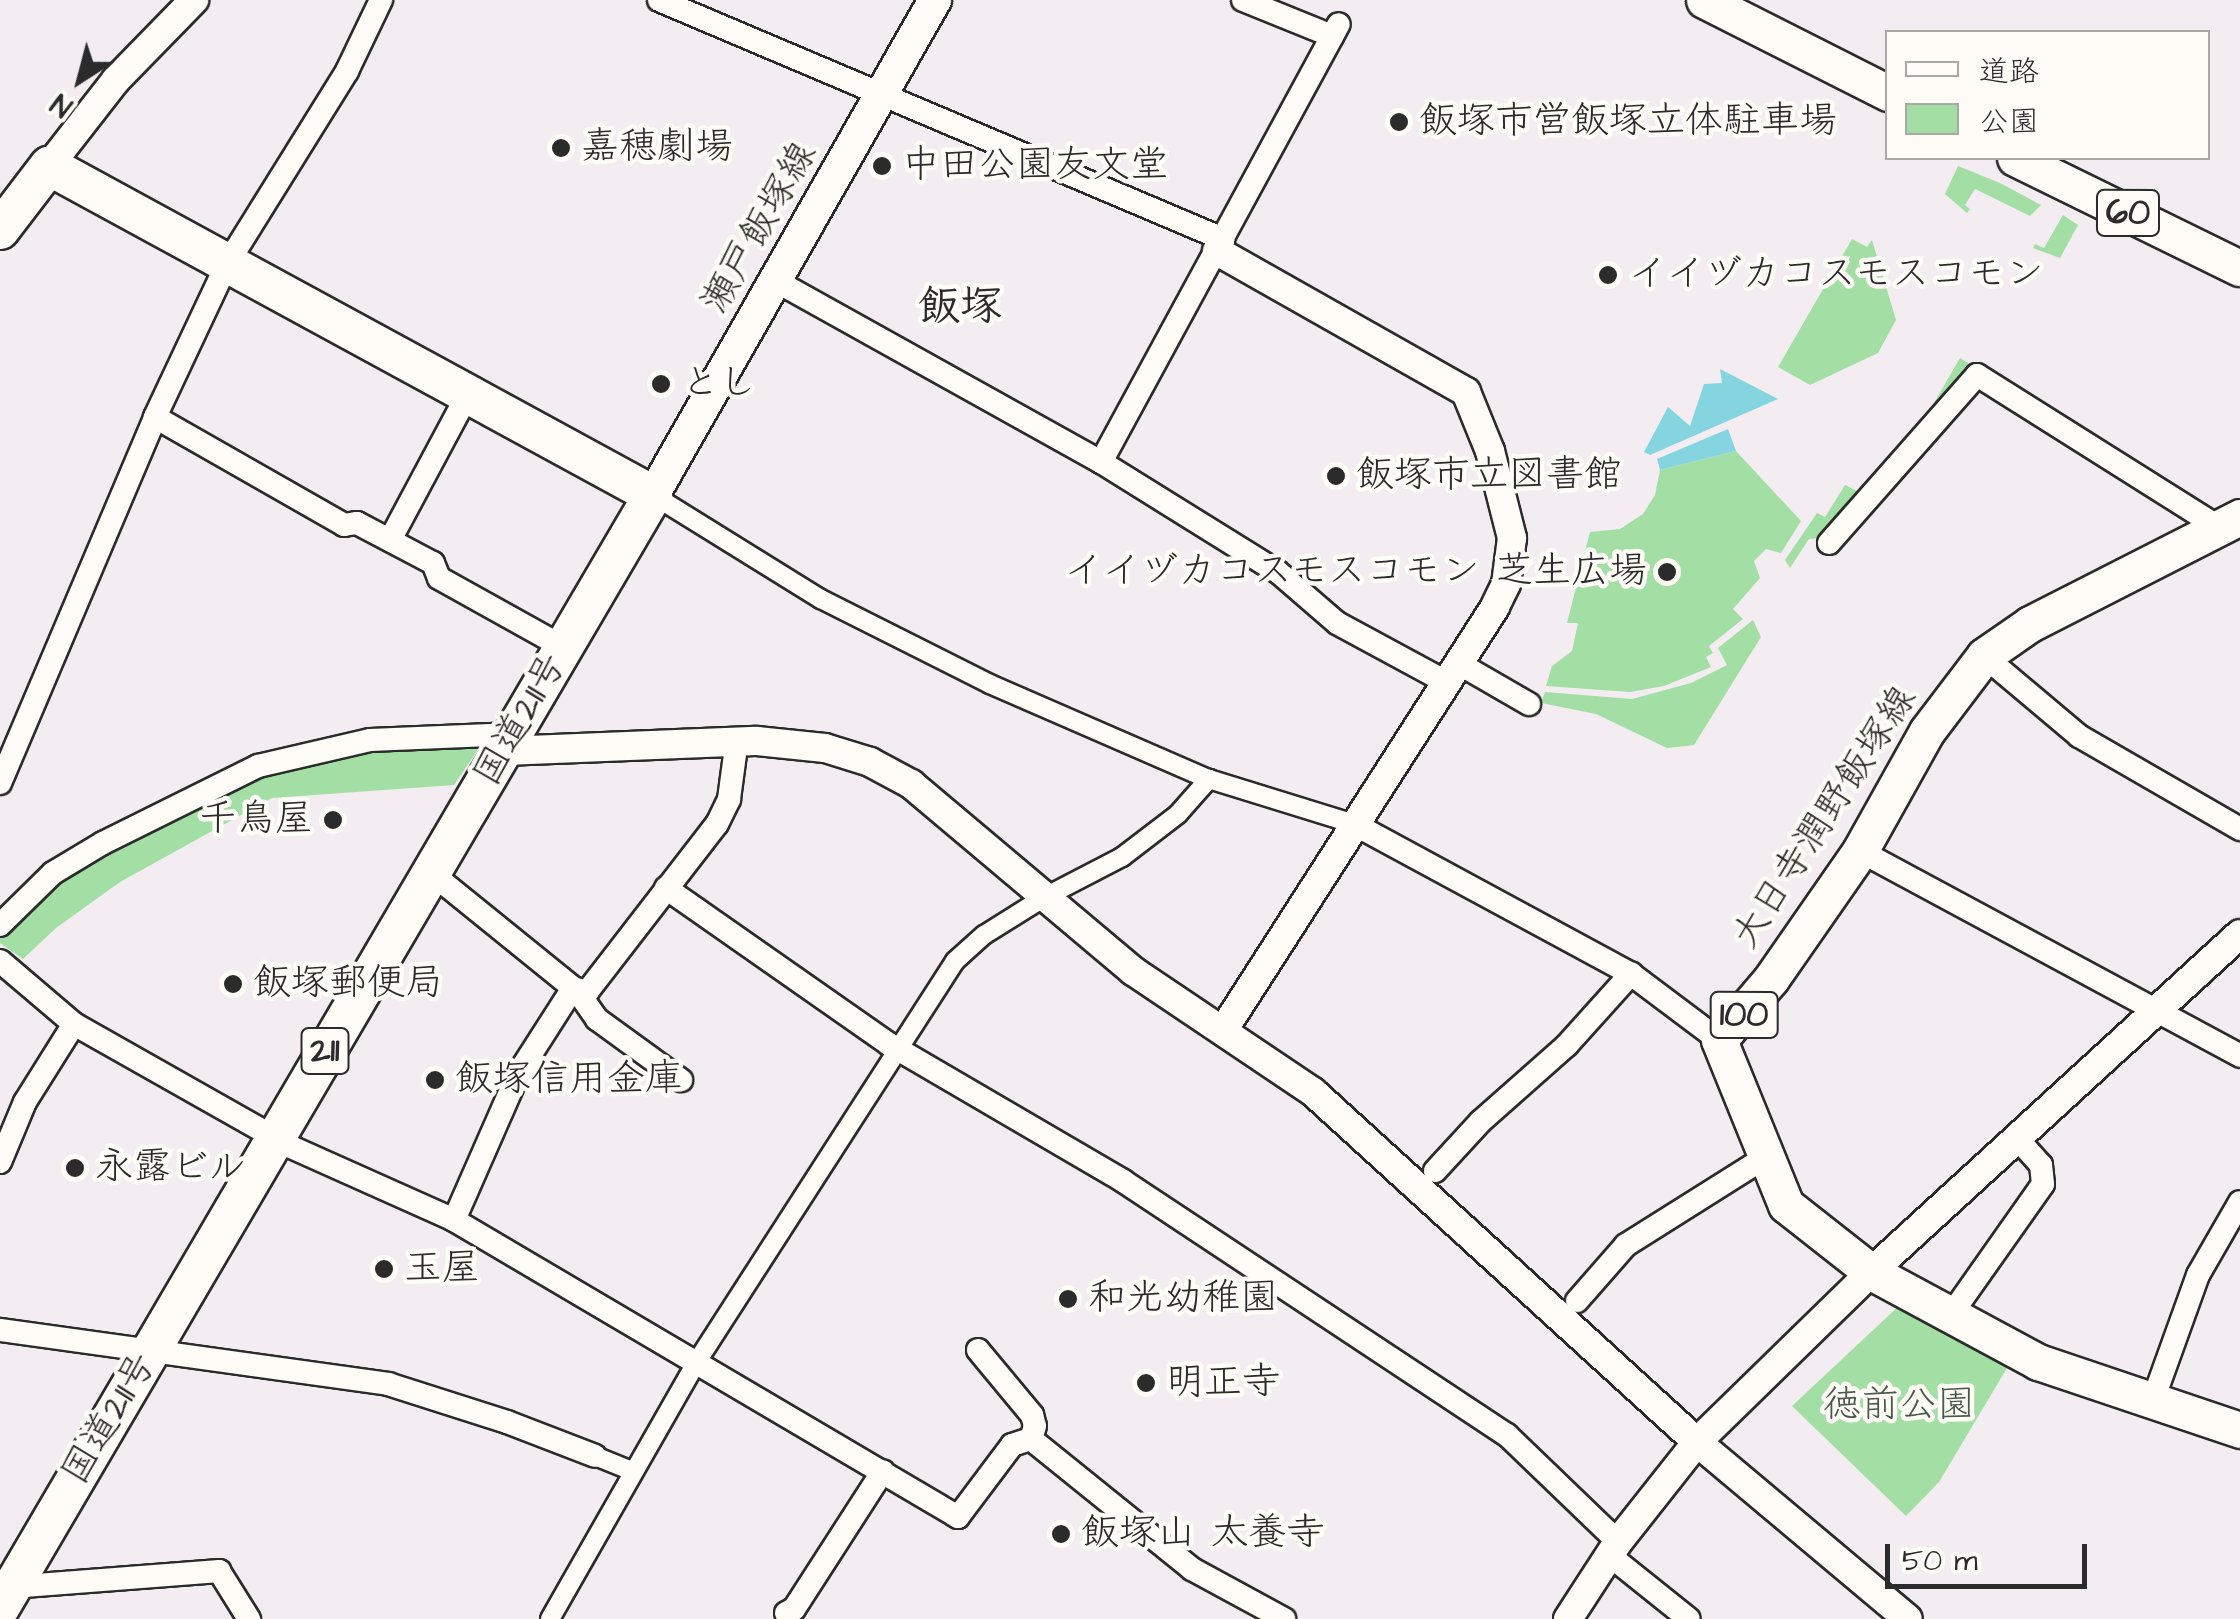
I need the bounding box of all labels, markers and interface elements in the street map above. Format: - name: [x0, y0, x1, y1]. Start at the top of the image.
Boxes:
- north arrow: [30, 30, 130, 130]
- legend: [1885, 30, 2210, 160]
- text: 道路: [1979, 51, 2039, 93]
- text: N: [44, 84, 81, 126]
- place label: 飯塚市営飯塚立体駐車場: [1419, 99, 1837, 145]
- text: 公園: [1979, 101, 2039, 143]
- marker: 飯塚市営飯塚立体駐車場: [1388, 111, 1410, 133]
- place label: 嘉穂劇場: [581, 125, 733, 171]
- street label: 瀬戸飯塚線: [693, 134, 827, 322]
- marker: 嘉穂劇場: [550, 137, 572, 159]
- place label: 中田公園友文堂: [902, 143, 1168, 189]
- marker: 中田公園友文堂: [871, 155, 893, 177]
- road number: 60: [2096, 183, 2160, 243]
- place label: イイヅカコスモスコモン: [1628, 252, 2046, 298]
- marker: イイヅカコスモスコモン: [1597, 264, 1619, 286]
- district label: 飯塚: [918, 282, 1002, 332]
- place label: とし: [681, 361, 757, 407]
- marker: とし: [650, 373, 672, 395]
- place label: 飯塚市立図書館: [1356, 453, 1622, 499]
- marker: 飯塚市立図書館: [1325, 465, 1347, 487]
- place label: イイヅカコスモスコモン 芝生広場: [1062, 549, 1647, 595]
- marker: イイヅカコスモスコモン 芝生広場: [1656, 561, 1678, 583]
- street label: 国道211号: [465, 646, 577, 794]
- street label: 大日寺潤野飯塚線: [1723, 678, 1927, 958]
- place label: 千鳥屋: [199, 797, 313, 843]
- marker: 千鳥屋: [322, 809, 344, 831]
- place label: 飯塚郵便局: [253, 961, 443, 1007]
- marker: 飯塚郵便局: [222, 973, 244, 995]
- road number: 100: [1709, 985, 1779, 1045]
- road number: 211: [300, 1021, 350, 1081]
- place label: 飯塚信用金庫: [455, 1057, 683, 1103]
- marker: 飯塚信用金庫: [424, 1069, 446, 1091]
- place label: 永露ビル: [95, 1145, 247, 1191]
- marker: 永露ビル: [64, 1157, 86, 1179]
- place label: 玉屋: [404, 1246, 480, 1292]
- marker: 玉屋: [373, 1258, 395, 1280]
- place label: 和光幼稚園: [1088, 1276, 1278, 1322]
- marker: 和光幼稚園: [1057, 1288, 1079, 1310]
- street label: 国道211号: [53, 1345, 167, 1493]
- place label: 明正寺: [1166, 1360, 1280, 1406]
- marker: 明正寺: [1135, 1372, 1157, 1394]
- park label: 徳前公園: [1823, 1383, 1975, 1429]
- place label: 飯塚山 太養寺: [1081, 1511, 1324, 1557]
- marker: 飯塚山 太養寺: [1050, 1523, 1072, 1545]
- scale bar: [1890, 1524, 2092, 1586]
- text: 50 m: [1902, 1540, 1978, 1582]

